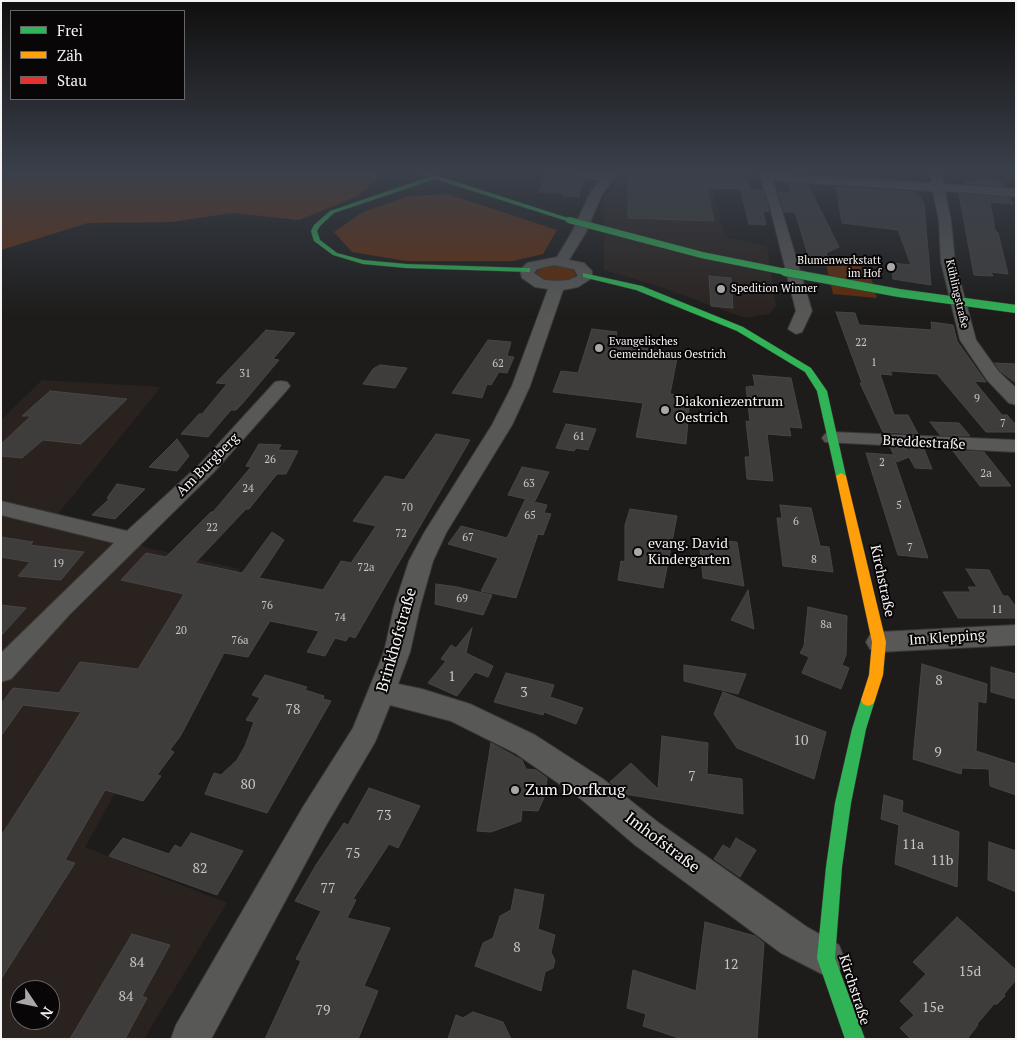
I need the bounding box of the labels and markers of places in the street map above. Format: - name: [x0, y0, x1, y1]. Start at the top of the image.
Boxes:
- place label: Blumenwerkstatt im Hof: [797, 254, 881, 280]
- marker: Blumenwerkstatt im Hof: [885, 261, 897, 273]
- place label: Spedition Winner: [731, 282, 817, 296]
- marker: Spedition Winner: [715, 283, 727, 295]
- place label: Evangelisches Gemeindehaus Oestrich: [609, 335, 726, 361]
- marker: Evangelisches Gemeindehaus Oestrich: [593, 342, 605, 354]
- place label: Diakoniezentrum Oestrich: [675, 394, 783, 427]
- marker: Diakoniezentrum Oestrich: [659, 404, 671, 416]
- place label: evang. David Kindergarten: [648, 536, 730, 568]
- marker: evang. David Kindergarten: [632, 546, 644, 558]
- place label: Zum Dorfkrug: [525, 780, 625, 800]
- marker: Zum Dorfkrug: [509, 784, 521, 796]

